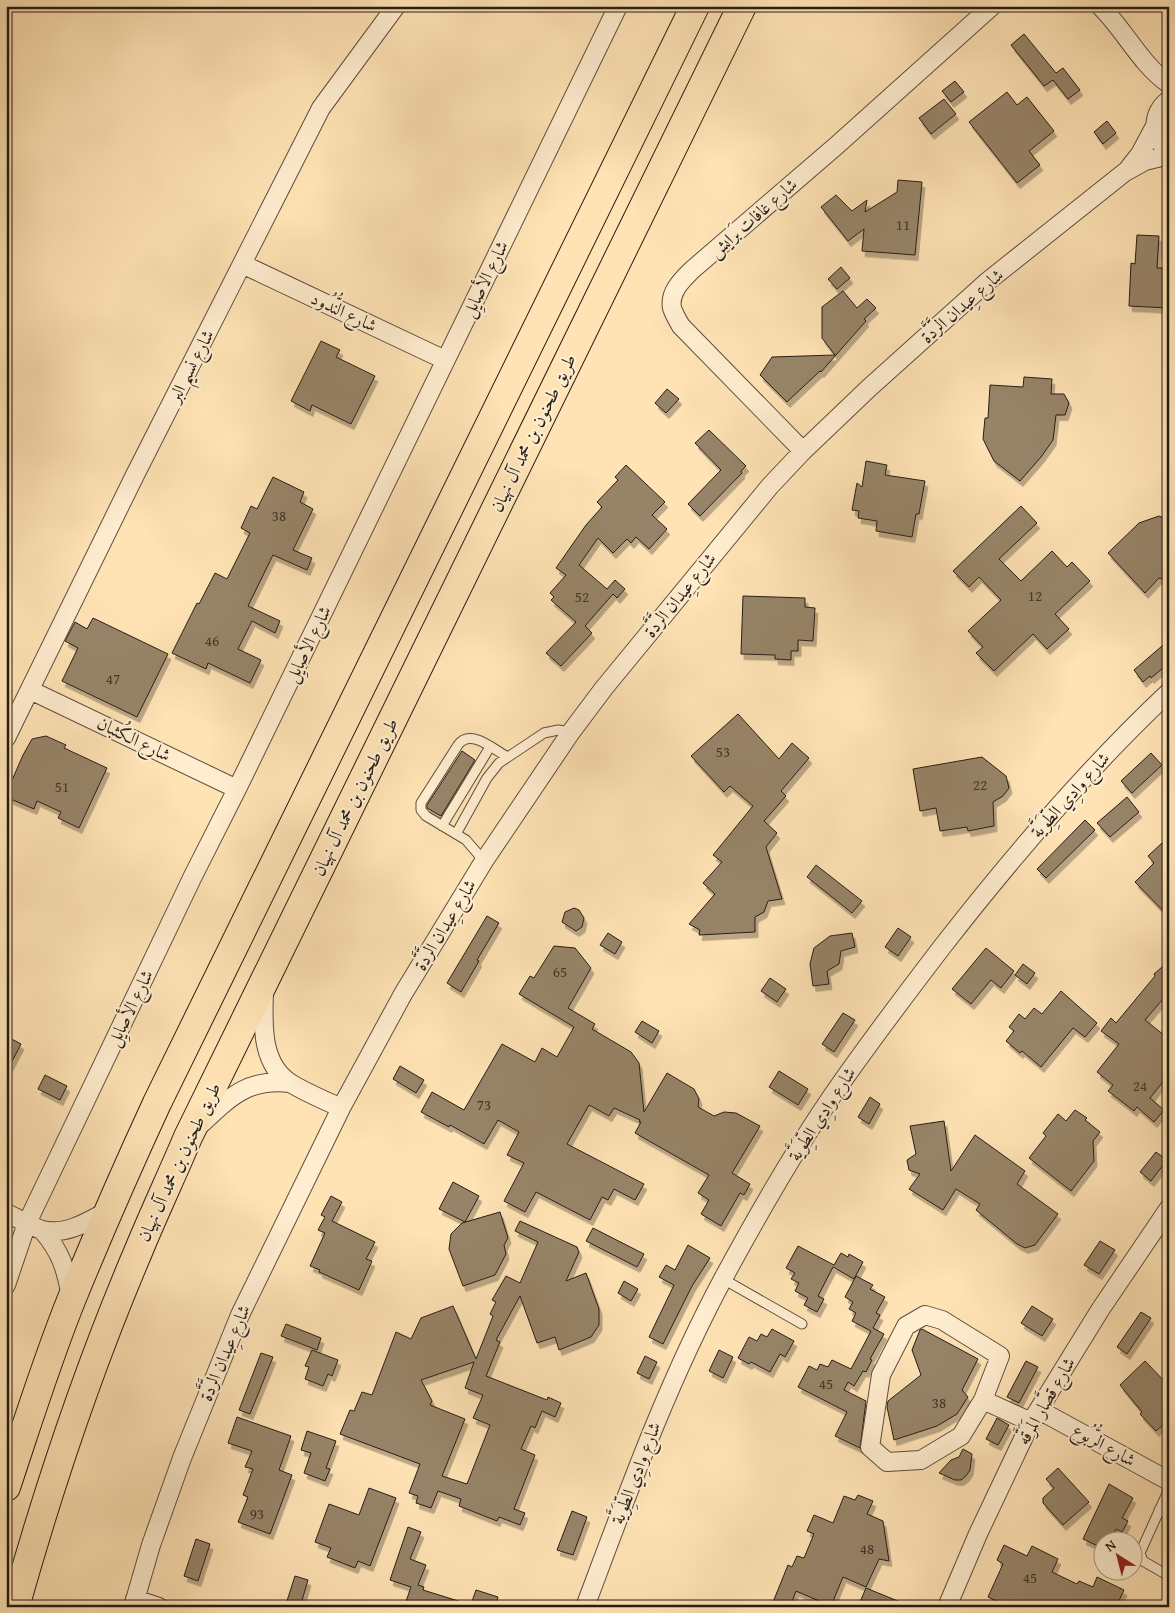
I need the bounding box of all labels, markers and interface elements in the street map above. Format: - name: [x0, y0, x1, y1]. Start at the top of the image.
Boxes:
- street label: شارع غافات بَرايش: [702, 171, 804, 265]
- house number: 11: [896, 214, 910, 235]
- street label: شارع الأصايِل: [454, 236, 517, 323]
- street label: شارع عِيدان الرَّدَّة: [913, 261, 1011, 351]
- street label: شارع النُّدُود: [306, 281, 383, 340]
- street label: شارع نسيم البر: [160, 324, 225, 411]
- street label: طريق طحنون بن محمد آل نهيان: [482, 349, 583, 516]
- house number: 38: [272, 505, 286, 526]
- street label: شارع عِيدان الرَّدَّة: [636, 546, 724, 644]
- house number: 12: [1028, 585, 1042, 606]
- house number: 52: [575, 586, 589, 607]
- street label: شارع الأصايِل: [277, 601, 340, 688]
- house number: 46: [205, 630, 219, 651]
- house number: 47: [106, 668, 120, 689]
- street label: شارع الكُثبان: [92, 708, 176, 770]
- street label: طريق طحنون بن محمد آل نهيان: [304, 713, 405, 880]
- house number: 53: [716, 741, 730, 762]
- street label: شارع وادِي الطِّوَيَّة: [1023, 745, 1117, 845]
- house number: 22: [973, 774, 987, 795]
- house number: 51: [55, 776, 69, 797]
- street label: شارع عِيدان الرَّدَّة: [406, 873, 484, 977]
- house number: 65: [553, 961, 567, 982]
- street label: شارع الأصايِل: [99, 965, 162, 1052]
- street label: شارع وادِي الطِّوَيَّة: [780, 1061, 864, 1167]
- house number: 24: [1133, 1075, 1147, 1096]
- street label: طريق طحنون بن محمد آل نهيان: [130, 1078, 227, 1246]
- house number: 73: [477, 1094, 491, 1115]
- street label: شارع عِيدان الرَّدَّة: [191, 1300, 259, 1406]
- street label: شارع قصَّار المَرَقَّه: [1009, 1351, 1083, 1451]
- house number: 45: [819, 1373, 833, 1394]
- house number: 38: [932, 1392, 946, 1413]
- street label: شارع الرُّبُوع: [1067, 1413, 1143, 1475]
- street label: شارع وادِي الطِّوَيَّة: [603, 1417, 669, 1529]
- house number: 93: [250, 1503, 264, 1524]
- north arrow: [1092, 1530, 1142, 1580]
- text: N: [1101, 1534, 1121, 1556]
- house number: 48: [860, 1538, 874, 1559]
- house number: 45: [1023, 1567, 1037, 1588]

